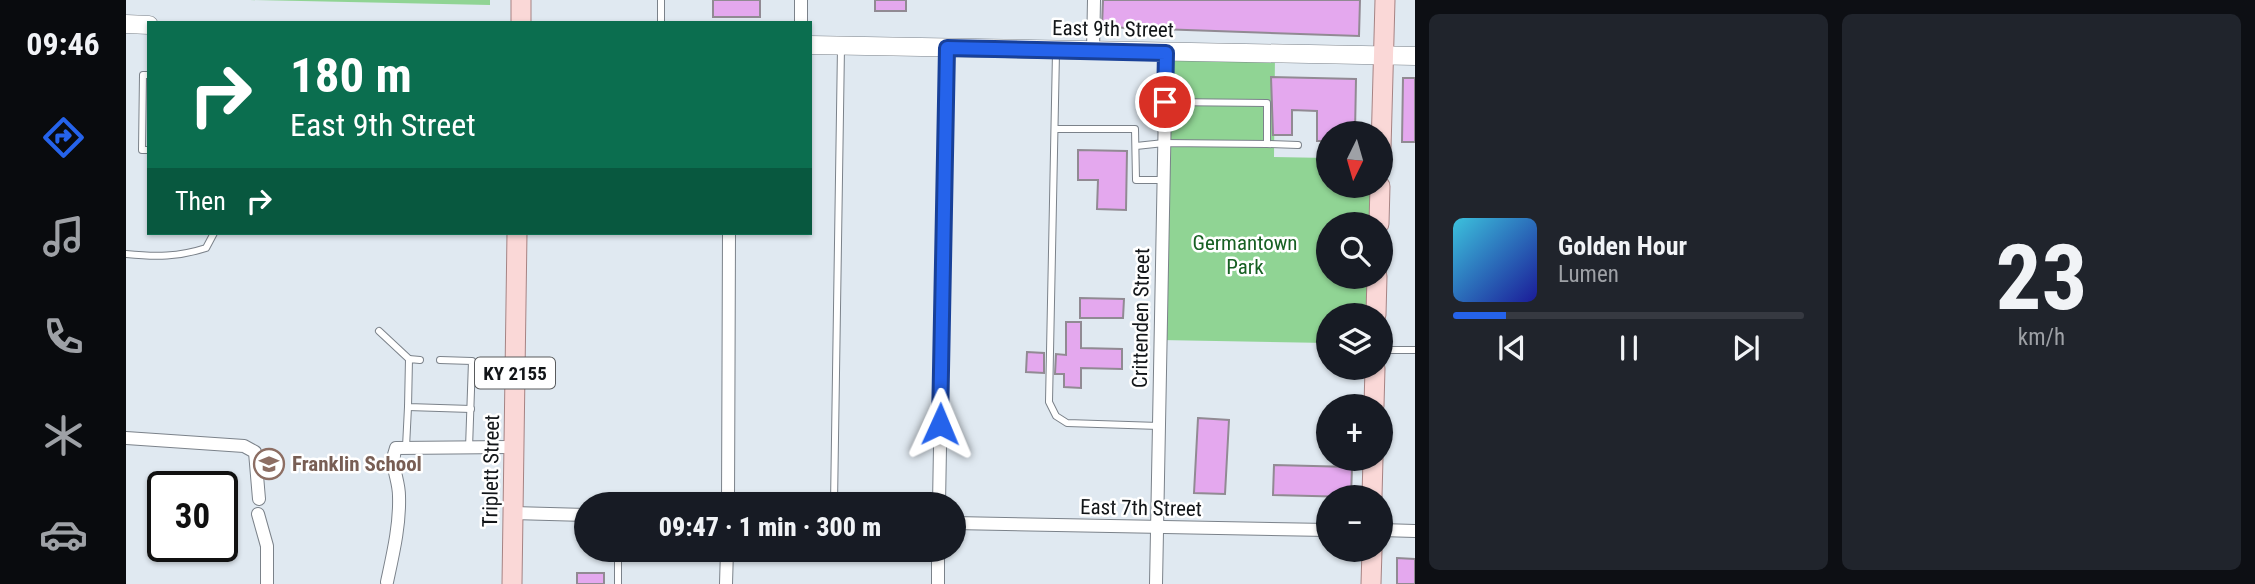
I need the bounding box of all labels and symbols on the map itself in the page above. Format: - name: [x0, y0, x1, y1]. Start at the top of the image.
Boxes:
- street label: East 9th Street: [1052, 16, 1174, 42]
- pin: [1135, 72, 1195, 132]
- north arrow: [1316, 121, 1393, 198]
- park label: Germantown Park: [1192, 231, 1298, 279]
- street label: Crittenden Street: [1128, 248, 1154, 388]
- road number: KY 2155: [475, 358, 555, 388]
- position arrow: [903, 387, 977, 461]
- street label: Triplett Street: [478, 414, 504, 528]
- school or university icon: Franklin School: [252, 447, 286, 481]
- place label: Franklin School: [292, 452, 422, 476]
- speed limit sign: 30: [147, 471, 238, 562]
- street label: East 7th Street: [1080, 495, 1202, 521]

